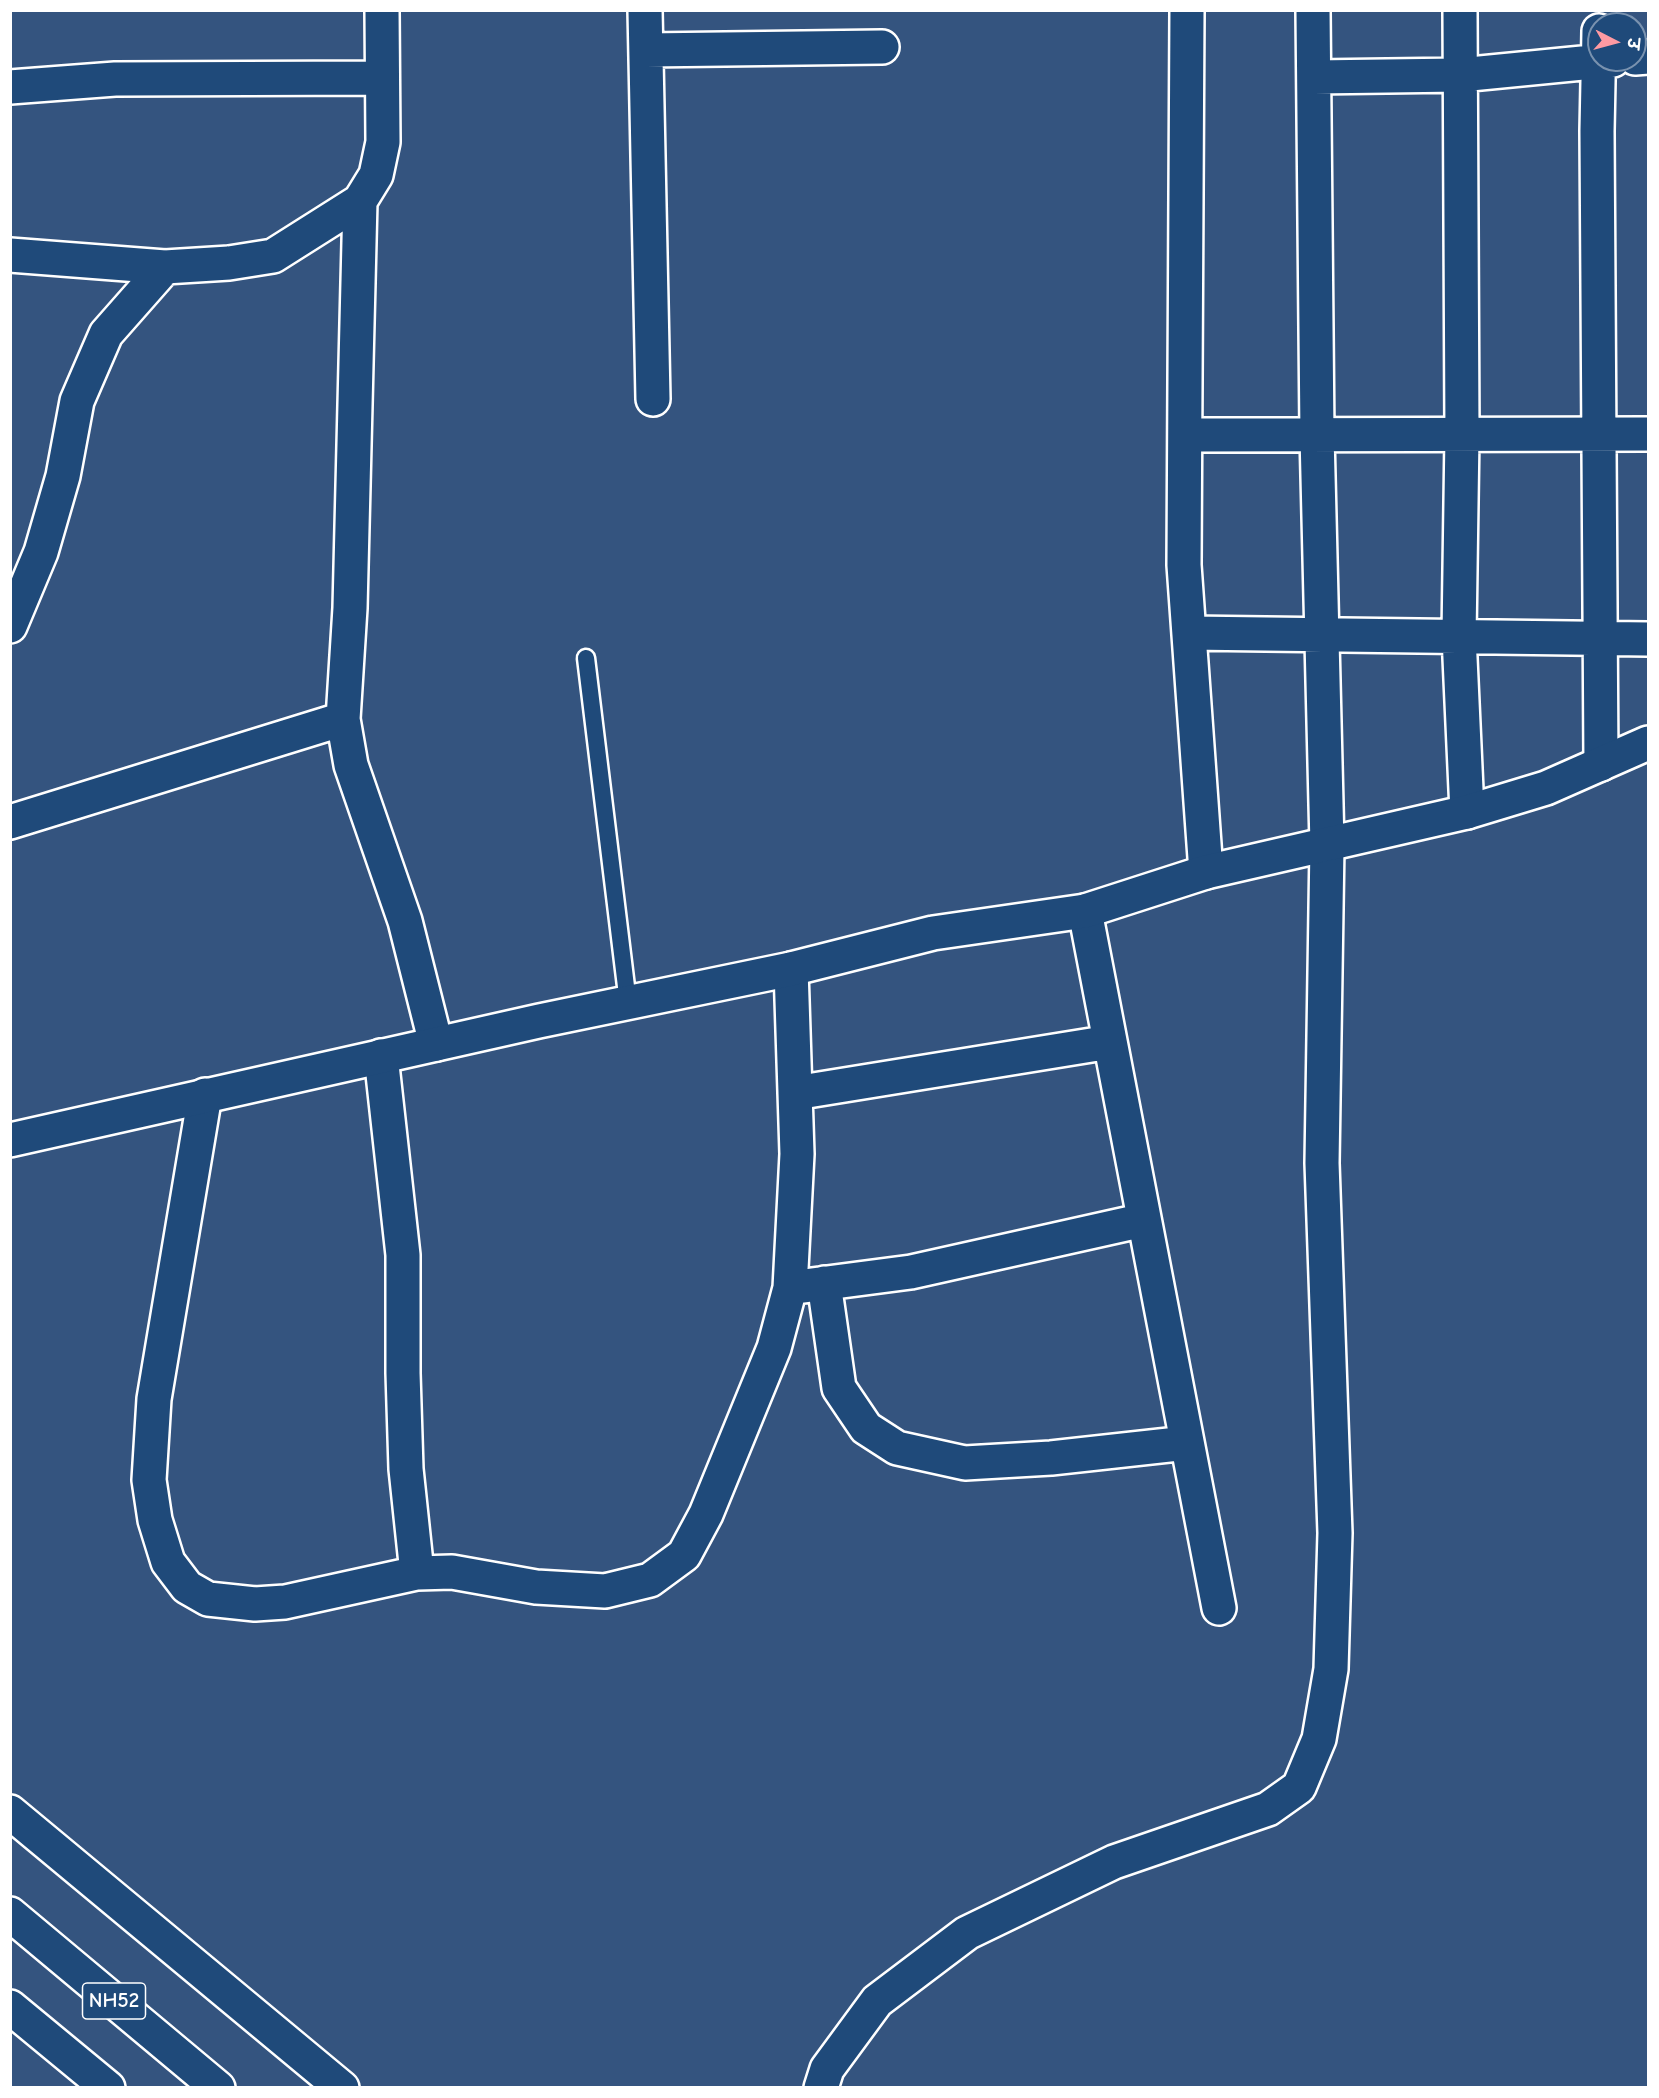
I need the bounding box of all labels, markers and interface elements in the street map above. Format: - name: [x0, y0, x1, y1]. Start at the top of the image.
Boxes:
- north arrow: [1587, 12, 1647, 72]
- text: उ: [1623, 37, 1642, 50]
- road number: NH52: [82, 1983, 146, 2019]

